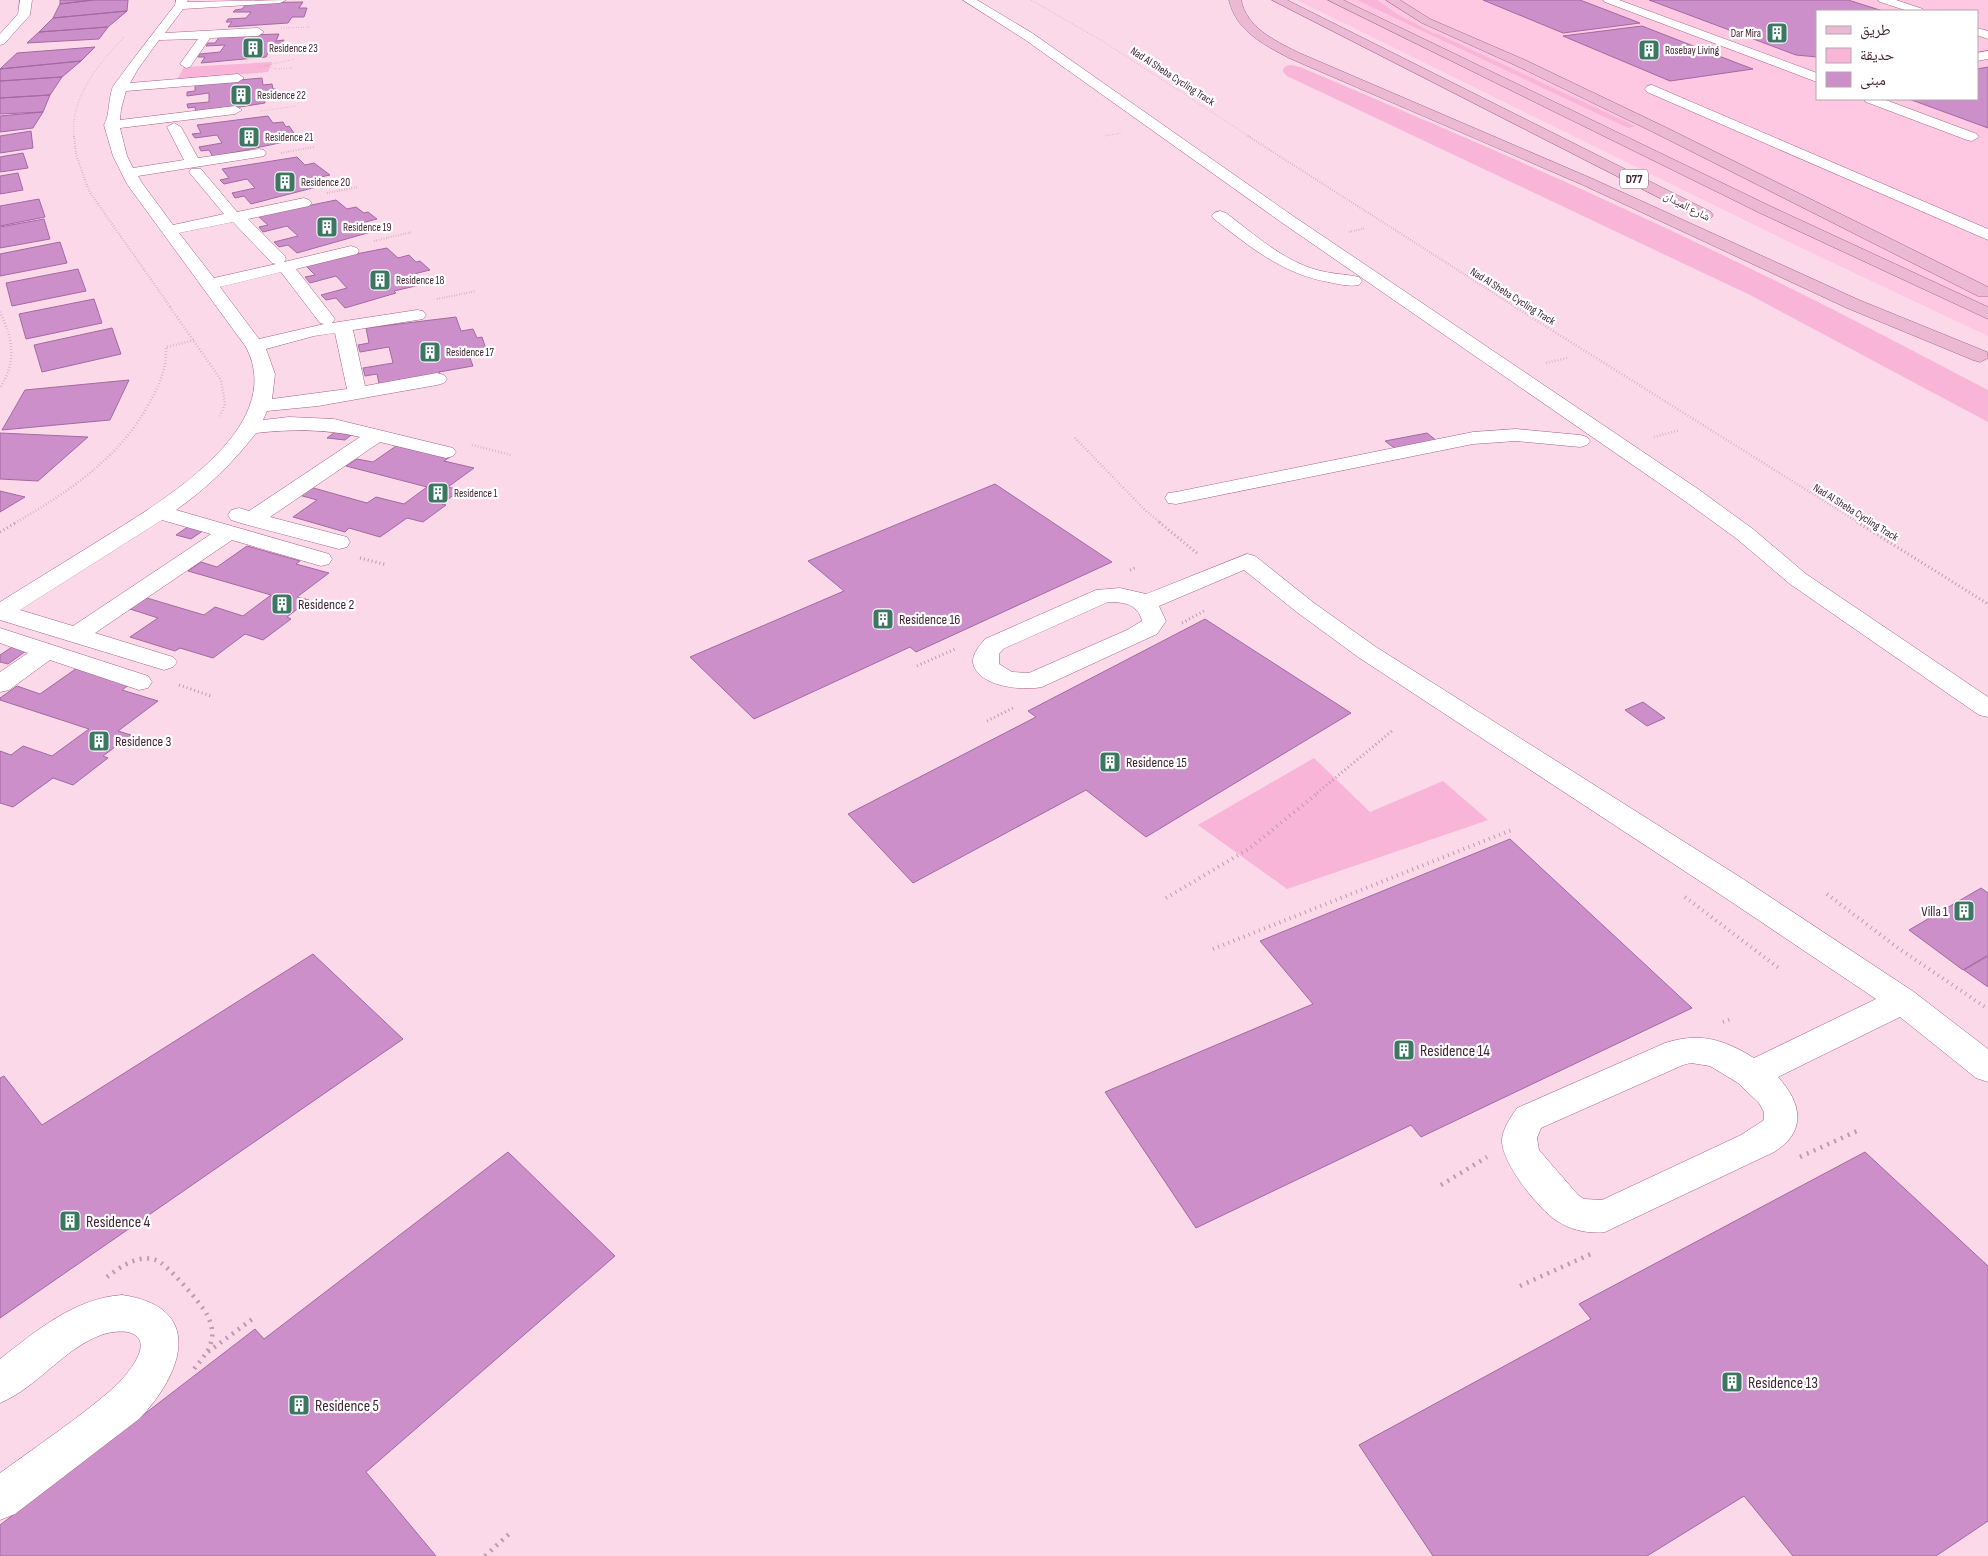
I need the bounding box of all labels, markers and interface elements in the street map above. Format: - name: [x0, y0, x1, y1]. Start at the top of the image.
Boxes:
- legend: [1816, 10, 1978, 100]
- building icon: Dar Mira: [1765, 21, 1789, 45]
- text: طريق: [1860, 21, 1891, 40]
- place label: Dar Mira: [1731, 27, 1761, 40]
- building icon: Residence 23: [241, 36, 265, 60]
- building icon: Rosebay Living: [1637, 38, 1661, 62]
- place label: Residence 23: [269, 42, 318, 55]
- street label: Nad Al Sheba Cycling Track: [1128, 44, 1218, 109]
- place label: Rosebay Living: [1665, 44, 1720, 57]
- text: حديقة: [1860, 46, 1895, 65]
- text: مبنى: [1860, 71, 1886, 90]
- building icon: Residence 22: [229, 83, 253, 107]
- place label: Residence 22: [257, 89, 306, 102]
- building icon: Residence 21: [237, 125, 261, 149]
- place label: Residence 21: [265, 131, 313, 144]
- building icon: Residence 20: [273, 170, 297, 194]
- road number: D77: [1620, 170, 1648, 188]
- place label: Residence 20: [301, 176, 350, 189]
- street label: شارع الميدان: [1661, 189, 1712, 224]
- building icon: Residence 19: [315, 215, 339, 239]
- place label: Residence 19: [343, 221, 391, 234]
- street label: Nad Al Sheba Cycling Track: [1468, 265, 1558, 328]
- building icon: Residence 18: [368, 268, 392, 292]
- place label: Residence 18: [396, 274, 444, 287]
- building icon: Residence 17: [418, 340, 442, 364]
- place label: Residence 17: [446, 346, 494, 359]
- building icon: Residence 1: [426, 481, 450, 505]
- street label: Nad Al Sheba Cycling Track: [1811, 481, 1901, 544]
- place label: Residence 1: [454, 487, 498, 500]
- building icon: Residence 2: [270, 592, 294, 616]
- place label: Residence 2: [298, 596, 354, 613]
- building icon: Residence 16: [871, 607, 895, 631]
- place label: Residence 16: [899, 611, 960, 628]
- building icon: Residence 3: [87, 729, 111, 753]
- place label: Residence 3: [115, 733, 171, 750]
- building icon: Residence 15: [1098, 750, 1122, 774]
- place label: Residence 15: [1126, 754, 1187, 771]
- building icon: Villa 1: [1952, 899, 1976, 923]
- place label: Villa 1: [1921, 903, 1948, 920]
- building icon: Residence 14: [1392, 1038, 1416, 1062]
- place label: Residence 14: [1420, 1042, 1490, 1061]
- building icon: Residence 4: [58, 1209, 82, 1233]
- place label: Residence 4: [86, 1213, 151, 1232]
- building icon: Residence 13: [1720, 1370, 1744, 1394]
- place label: Residence 13: [1748, 1374, 1818, 1393]
- building icon: Residence 5: [287, 1393, 311, 1417]
- place label: Residence 5: [315, 1397, 379, 1416]

